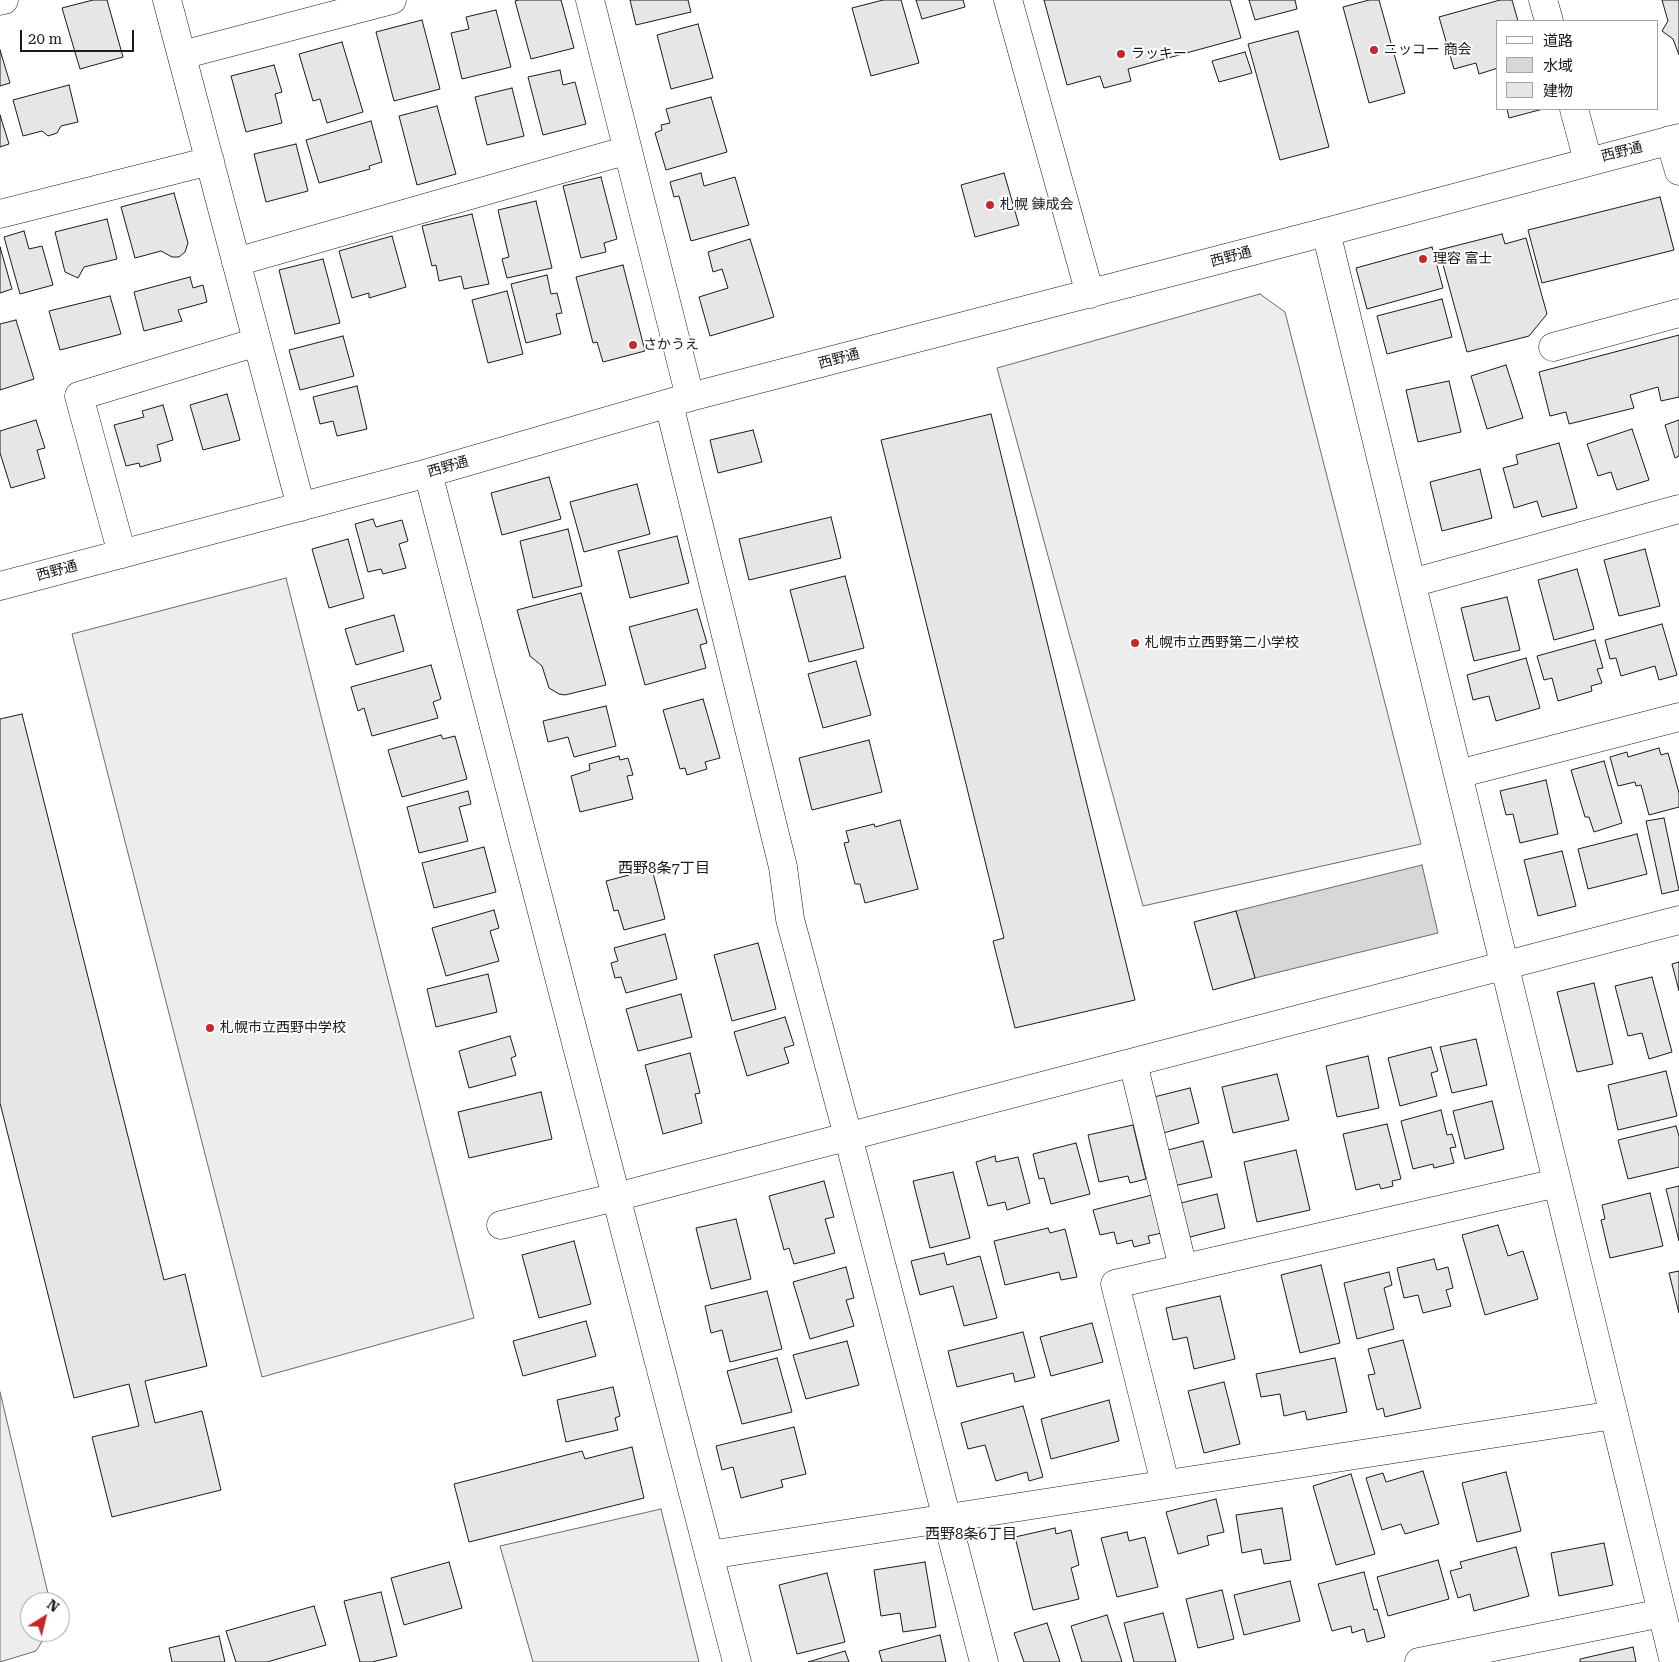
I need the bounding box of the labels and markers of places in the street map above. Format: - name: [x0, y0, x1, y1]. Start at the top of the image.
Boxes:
- place label: ニッコー 商会: [1384, 42, 1472, 58]
- marker: ニッコー 商会: [1368, 44, 1380, 56]
- place label: ラッキー: [1131, 46, 1187, 62]
- marker: ラッキー: [1115, 48, 1127, 60]
- place label: 札幌 錬成会: [1000, 197, 1074, 213]
- marker: 札幌 錬成会: [984, 199, 996, 211]
- place label: 理容 富士: [1433, 251, 1493, 267]
- marker: 理容 富士: [1417, 253, 1429, 265]
- place label: さかうえ: [643, 337, 699, 353]
- marker: さかうえ: [627, 339, 639, 351]
- place label: 札幌市立西野第二小学校: [1145, 635, 1299, 651]
- marker: 札幌市立西野第二小学校: [1129, 637, 1141, 649]
- place label: 札幌市立西野中学校: [220, 1020, 346, 1036]
- marker: 札幌市立西野中学校: [204, 1022, 216, 1034]

